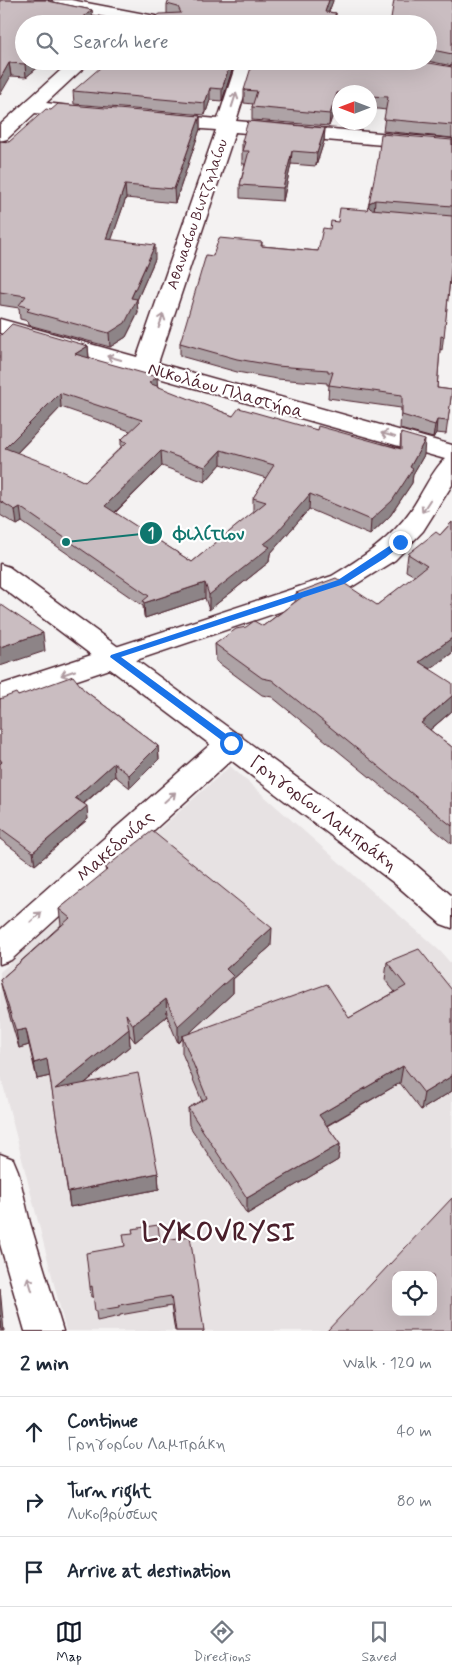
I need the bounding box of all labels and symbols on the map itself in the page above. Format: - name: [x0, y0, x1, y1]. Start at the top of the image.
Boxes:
- north arrow: [332, 85, 377, 130]
- one-way arrow: [229, 93, 239, 109]
- street label: Αθανασίου Βιντζηλαίου: [163, 136, 233, 292]
- one-way arrow: [156, 313, 166, 329]
- one-way arrow: [106, 353, 122, 362]
- street label: Νικολάου Πλαστήρα: [145, 357, 306, 425]
- one-way arrow: [381, 430, 397, 439]
- one-way arrow: [421, 499, 432, 513]
- callout: Φιλίτιον: [138, 516, 254, 550]
- text: Φιλίτιον: [173, 522, 245, 547]
- text: 1: [148, 524, 154, 544]
- route end: [389, 531, 412, 554]
- one-way arrow: [60, 668, 76, 678]
- route start: [220, 732, 243, 755]
- street label: Γρηγορίου Λαμπράκη: [245, 750, 402, 877]
- one-way arrow: [164, 791, 177, 803]
- street label: Μακεδονίας: [72, 806, 159, 888]
- one-way arrow: [30, 911, 43, 923]
- district label: LYKOVRYSI: [142, 1217, 296, 1251]
- one-way arrow: [25, 1277, 35, 1293]

